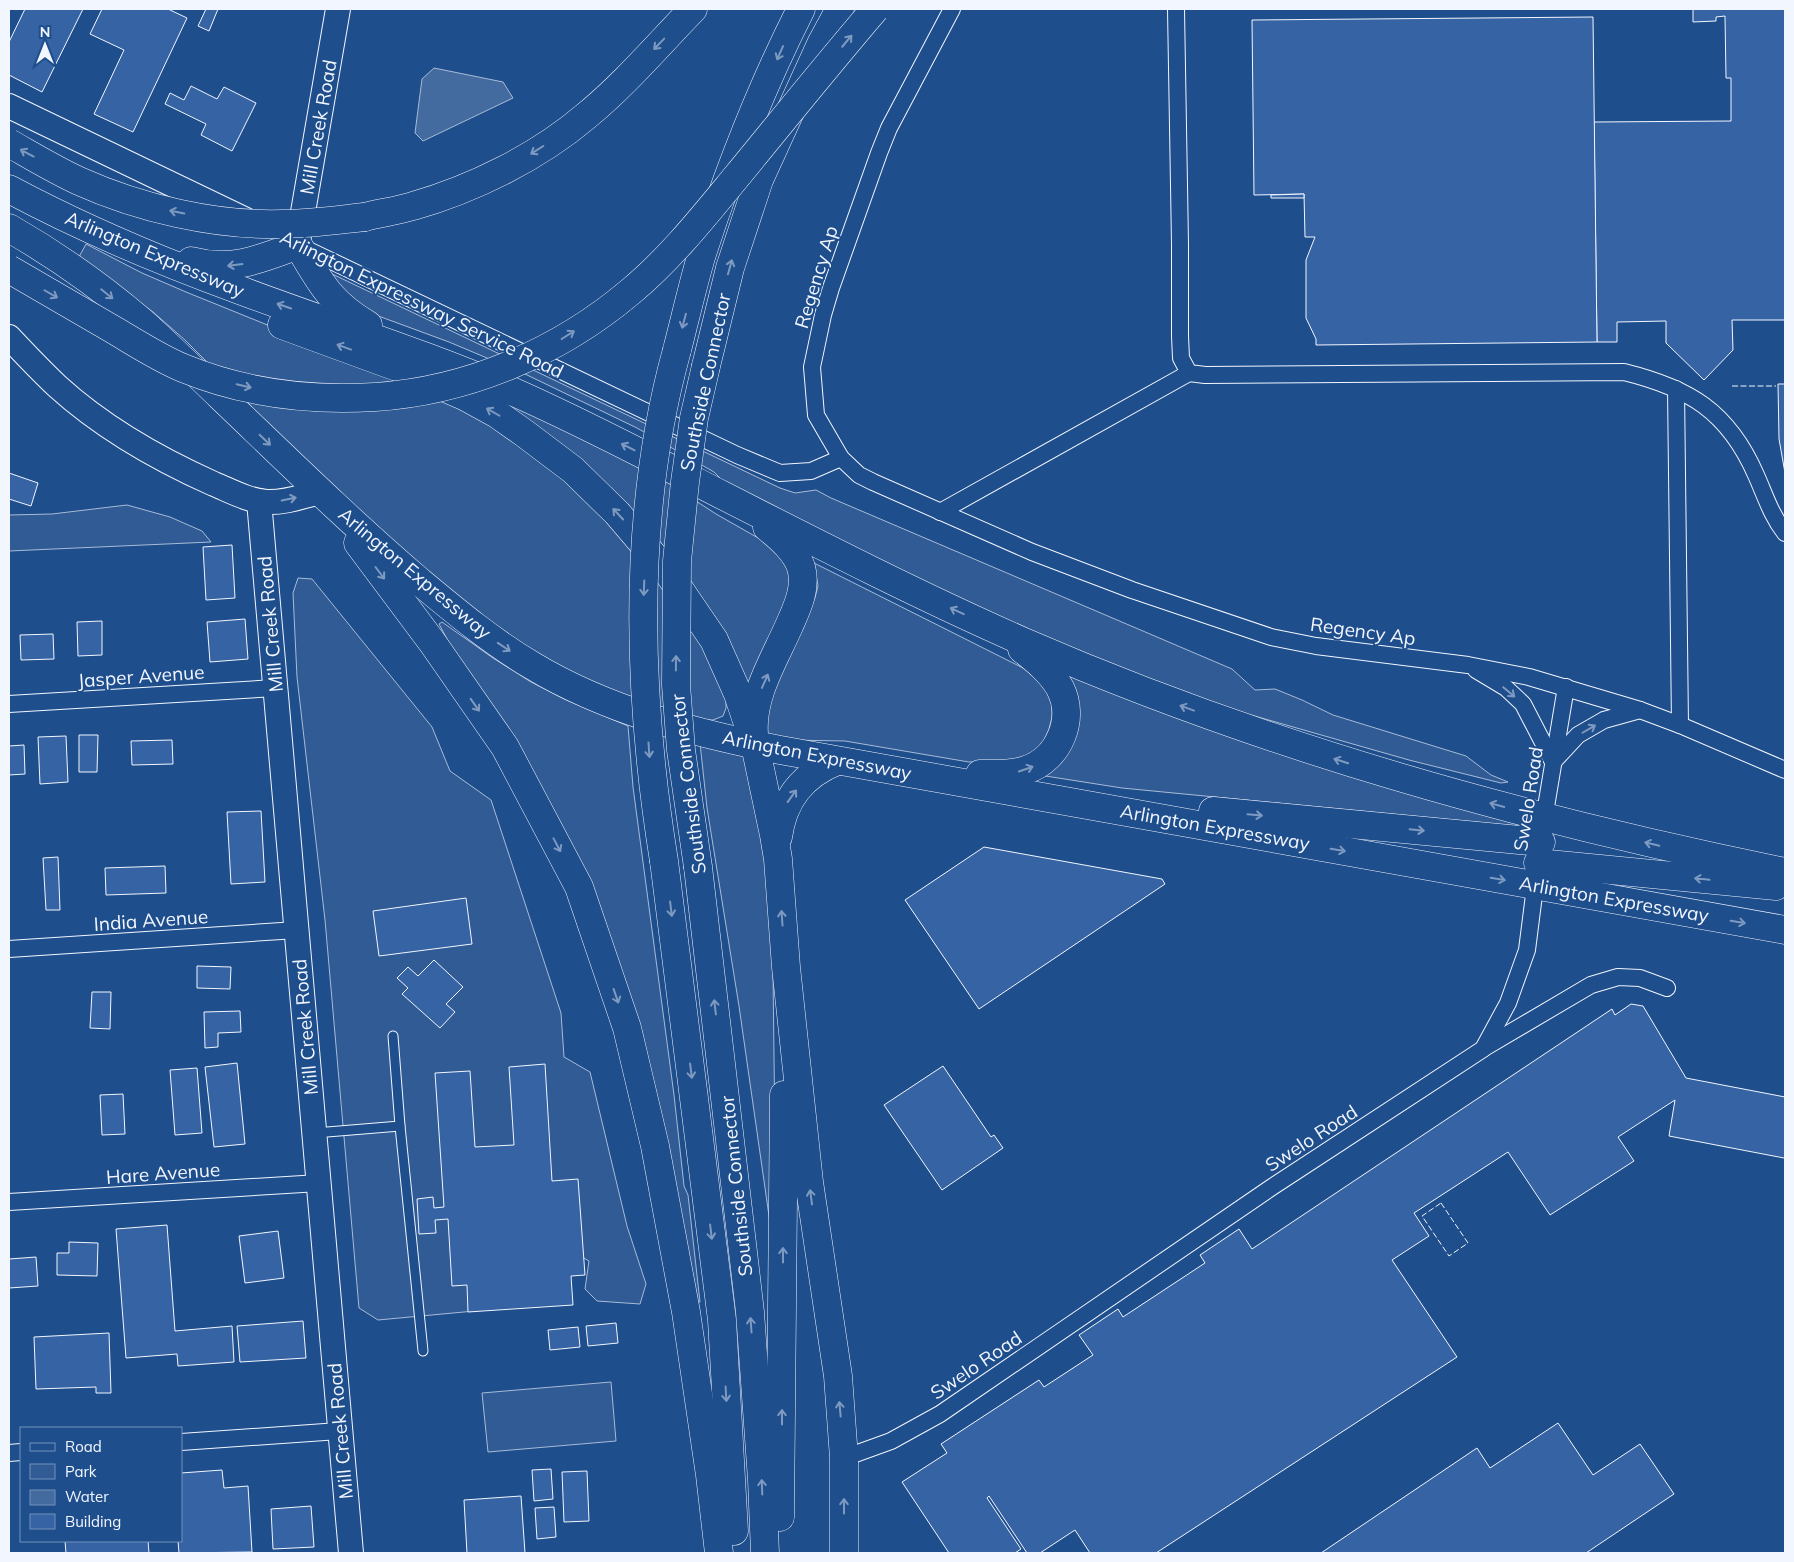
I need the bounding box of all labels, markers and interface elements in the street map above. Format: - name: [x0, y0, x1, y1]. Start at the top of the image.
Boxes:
- north arrow: [20, 20, 70, 70]
- text: N: [40, 23, 50, 41]
- one-way arrow: [842, 35, 853, 48]
- one-way arrow: [653, 38, 665, 50]
- one-way arrow: [775, 45, 784, 60]
- street label: Mill Creek Road: [294, 58, 342, 196]
- one-way arrow: [531, 146, 545, 156]
- one-way arrow: [19, 148, 34, 158]
- street label: Arlington Expressway: [62, 205, 248, 303]
- one-way arrow: [170, 207, 186, 217]
- street label: Regency Ap: [789, 223, 843, 331]
- street label: Arlington Expressway Service Road: [276, 225, 568, 383]
- one-way arrow: [227, 260, 243, 270]
- one-way arrow: [726, 260, 736, 276]
- one-way arrow: [43, 289, 57, 299]
- one-way arrow: [101, 289, 114, 300]
- street label: Southside Connector: [674, 291, 736, 473]
- one-way arrow: [277, 301, 292, 310]
- one-way arrow: [679, 312, 689, 328]
- one-way arrow: [561, 330, 575, 340]
- one-way arrow: [336, 342, 352, 351]
- one-way arrow: [235, 382, 251, 391]
- one-way arrow: [486, 406, 500, 416]
- one-way arrow: [259, 434, 272, 446]
- one-way arrow: [621, 442, 636, 452]
- one-way arrow: [281, 494, 297, 503]
- street label: Arlington Expressway: [334, 502, 496, 644]
- one-way arrow: [612, 508, 624, 521]
- street label: Mill Creek Road: [252, 555, 288, 693]
- one-way arrow: [375, 566, 385, 580]
- one-way arrow: [639, 580, 649, 596]
- one-way arrow: [950, 606, 965, 615]
- street label: Regency Ap: [1309, 612, 1417, 650]
- one-way arrow: [497, 642, 511, 652]
- one-way arrow: [671, 655, 681, 671]
- street label: Jasper Avenue: [77, 660, 205, 692]
- one-way arrow: [762, 673, 771, 688]
- one-way arrow: [1502, 686, 1515, 697]
- street label: Southside Connector: [665, 692, 711, 876]
- one-way arrow: [470, 698, 480, 712]
- one-way arrow: [1180, 703, 1196, 712]
- one-way arrow: [1581, 724, 1596, 734]
- street label: Arlington Expressway: [720, 725, 914, 785]
- one-way arrow: [644, 742, 654, 758]
- street label: Swelo Road: [1508, 745, 1548, 853]
- one-way arrow: [1333, 755, 1349, 765]
- one-way arrow: [1018, 764, 1034, 773]
- one-way arrow: [787, 789, 797, 803]
- street label: Arlington Expressway: [1118, 798, 1312, 856]
- one-way arrow: [1490, 800, 1506, 809]
- one-way arrow: [1247, 810, 1263, 819]
- one-way arrow: [1408, 825, 1424, 835]
- one-way arrow: [553, 837, 562, 852]
- one-way arrow: [1644, 839, 1660, 848]
- one-way arrow: [1330, 845, 1346, 855]
- street label: Arlington Expressway: [1517, 870, 1711, 928]
- one-way arrow: [1490, 874, 1506, 884]
- one-way arrow: [1694, 874, 1710, 883]
- one-way arrow: [666, 901, 676, 917]
- street label: India Avenue: [93, 904, 209, 936]
- one-way arrow: [777, 910, 787, 926]
- one-way arrow: [1729, 917, 1745, 927]
- street label: Mill Creek Road: [287, 958, 323, 1096]
- one-way arrow: [612, 988, 622, 1004]
- one-way arrow: [710, 999, 720, 1015]
- one-way arrow: [686, 1062, 696, 1078]
- street label: Southside Connector: [715, 1094, 757, 1278]
- street label: Swelo Road: [1260, 1099, 1362, 1177]
- street label: Hare Avenue: [105, 1157, 221, 1189]
- one-way arrow: [806, 1189, 816, 1205]
- one-way arrow: [706, 1224, 716, 1240]
- one-way arrow: [778, 1247, 788, 1263]
- one-way arrow: [746, 1317, 756, 1333]
- street label: Swelo Road: [926, 1326, 1026, 1404]
- street label: Mill Creek Road: [322, 1362, 358, 1500]
- one-way arrow: [722, 1385, 731, 1401]
- one-way arrow: [836, 1402, 845, 1418]
- one-way arrow: [777, 1409, 787, 1426]
- legend: [20, 1427, 182, 1542]
- text: Road: [65, 1437, 102, 1456]
- text: Park: [65, 1462, 97, 1481]
- one-way arrow: [757, 1479, 767, 1496]
- text: Water: [65, 1487, 109, 1506]
- one-way arrow: [839, 1498, 849, 1514]
- text: Building: [65, 1512, 121, 1531]

